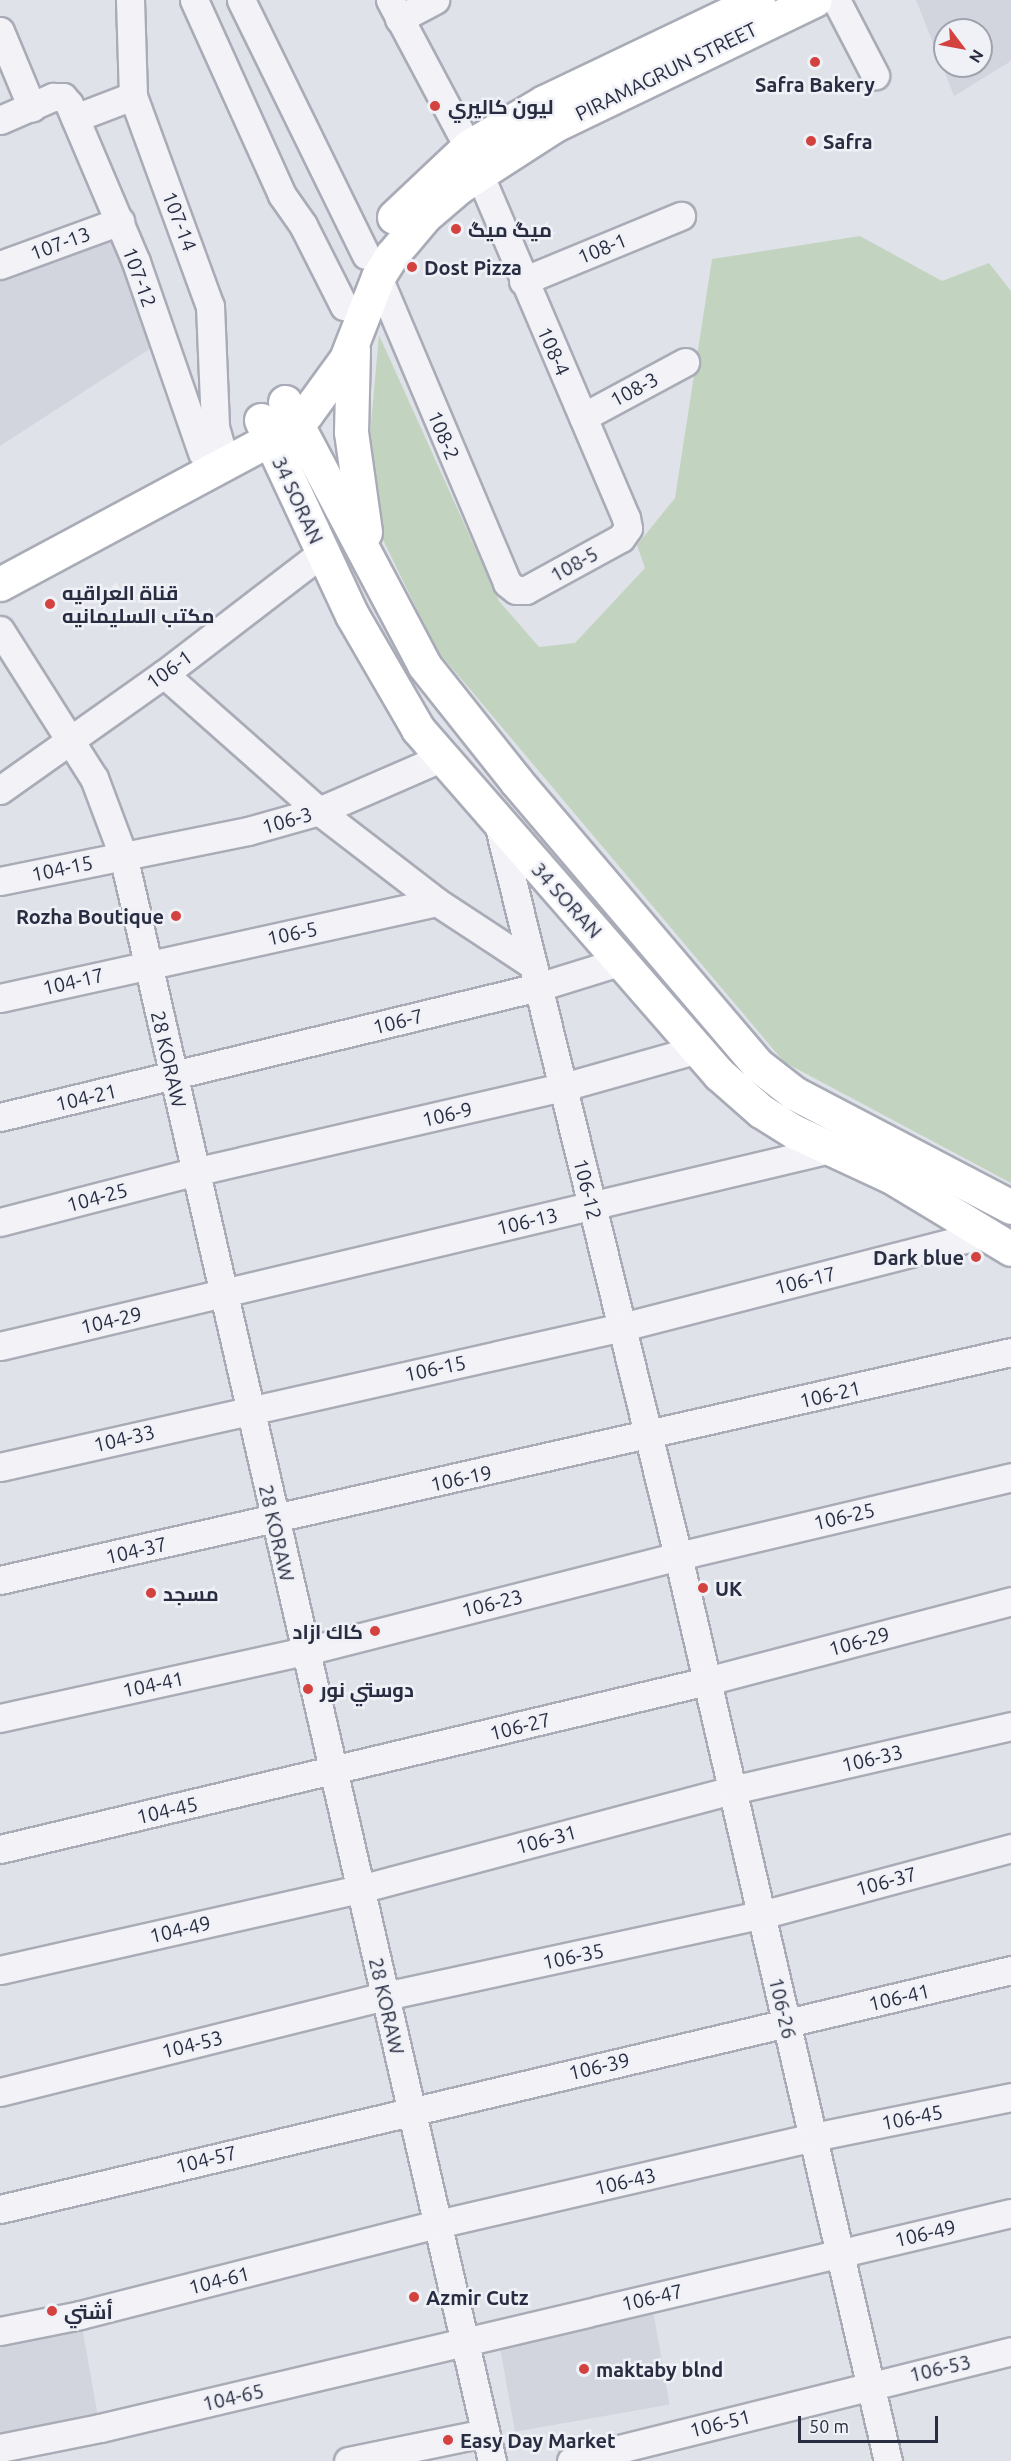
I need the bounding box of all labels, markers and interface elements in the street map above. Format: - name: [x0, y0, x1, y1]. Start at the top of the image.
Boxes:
- street label: PIRAMAGRUN STREET: [571, 17, 761, 125]
- north arrow: [933, 18, 993, 78]
- text: N: [966, 47, 987, 66]
- marker: Safra Bakery: [808, 55, 822, 69]
- place label: Safra Bakery: [755, 72, 875, 96]
- place label: ليون كاليري: [448, 94, 554, 118]
- marker: ليون كاليري: [426, 97, 444, 115]
- place label: Safra: [823, 129, 873, 153]
- marker: Safra: [804, 134, 818, 148]
- street label: 107-14: [158, 188, 202, 254]
- place label: میگ میگ: [468, 217, 552, 241]
- street label: 107-13: [27, 221, 93, 265]
- marker: میگ میگ: [449, 222, 463, 236]
- street label: 108-1: [574, 227, 630, 269]
- street label: 107-12: [118, 244, 162, 310]
- place label: Dost Pizza: [424, 255, 522, 279]
- marker: Dost Pizza: [405, 260, 419, 274]
- street label: 108-4: [533, 323, 575, 379]
- street label: 108-3: [606, 366, 662, 412]
- street label: 108-2: [423, 407, 465, 463]
- street label: 34 SORAN: [267, 453, 329, 547]
- street label: 108-5: [546, 541, 602, 587]
- place label: قناة العراقيه مكتب السليمانيه: [62, 580, 214, 627]
- marker: قناة العراقيه مكتب السليمانيه: [43, 597, 57, 611]
- street label: 106-1: [141, 644, 197, 694]
- street label: 106-3: [259, 801, 315, 839]
- street label: 104-15: [29, 850, 95, 886]
- street label: 34 SORAN: [527, 857, 607, 943]
- place label: Rozha Boutique: [16, 904, 164, 928]
- marker: Rozha Boutique: [169, 909, 183, 923]
- street label: 106-5: [265, 916, 319, 950]
- street label: 104-17: [40, 962, 106, 1000]
- street label: 106-7: [370, 1003, 426, 1039]
- street label: 28 KORAW: [146, 1008, 192, 1110]
- street label: 104-21: [53, 1078, 119, 1116]
- street label: 106-9: [420, 1097, 474, 1131]
- street label: 106-12: [569, 1156, 607, 1222]
- street label: 104-25: [64, 1177, 130, 1217]
- street label: 106-13: [494, 1202, 560, 1240]
- place label: Dark blue: [873, 1245, 964, 1269]
- marker: Dark blue: [969, 1250, 983, 1264]
- street label: 106-17: [772, 1261, 838, 1299]
- street label: 104-29: [78, 1301, 144, 1339]
- street label: 106-15: [402, 1350, 468, 1386]
- street label: 106-21: [797, 1375, 863, 1413]
- street label: 104-33: [91, 1419, 157, 1457]
- street label: 106-19: [428, 1460, 494, 1496]
- street label: 28 KORAW: [254, 1482, 300, 1584]
- street label: 106-25: [811, 1497, 877, 1535]
- street label: 104-37: [103, 1531, 169, 1569]
- place label: UK: [715, 1576, 742, 1600]
- place label: مسجد: [163, 1581, 219, 1605]
- marker: UK: [696, 1581, 710, 1595]
- street label: 106-23: [459, 1584, 525, 1622]
- marker: مسجد: [144, 1586, 158, 1600]
- place label: كاك ازاد: [292, 1619, 363, 1643]
- street label: 106-29: [826, 1621, 892, 1661]
- marker: كاك ازاد: [368, 1624, 382, 1638]
- street label: 104-41: [120, 1666, 186, 1702]
- place label: دوستي نور: [320, 1677, 414, 1701]
- marker: دوستي نور: [301, 1682, 315, 1696]
- street label: 106-27: [487, 1707, 553, 1745]
- street label: 106-33: [839, 1739, 905, 1777]
- street label: 104-45: [134, 1791, 200, 1829]
- street label: 106-31: [513, 1819, 579, 1859]
- street label: 106-37: [853, 1861, 919, 1901]
- street label: 104-49: [147, 1910, 213, 1948]
- street label: 106-35: [540, 1938, 606, 1974]
- street label: 28 KORAW: [364, 1955, 410, 2057]
- street label: 106-26: [764, 1975, 802, 2041]
- street label: 106-41: [866, 1978, 932, 2016]
- street label: 104-53: [159, 2025, 225, 2063]
- street label: 106-39: [566, 2047, 632, 2085]
- street label: 106-45: [879, 2099, 945, 2135]
- street label: 104-57: [173, 2140, 239, 2178]
- street label: 106-43: [592, 2162, 658, 2200]
- street label: 106-49: [892, 2214, 958, 2252]
- street label: 104-61: [186, 2261, 252, 2299]
- street label: 106-47: [619, 2278, 685, 2316]
- place label: Azmir Cutz: [426, 2285, 529, 2309]
- marker: Azmir Cutz: [407, 2290, 421, 2304]
- place label: أشتي: [64, 2299, 113, 2323]
- marker: أشتي: [45, 2304, 59, 2318]
- street label: 106-53: [907, 2349, 973, 2387]
- place label: maktaby blnd: [596, 2357, 723, 2381]
- marker: maktaby blnd: [577, 2362, 591, 2376]
- street label: 104-65: [200, 2378, 266, 2416]
- street label: 106-51: [687, 2404, 753, 2442]
- scale bar: [801, 2404, 940, 2442]
- text: 50 m: [809, 2416, 849, 2436]
- place label: Easy Day Market: [460, 2428, 616, 2452]
- marker: Easy Day Market: [441, 2433, 455, 2447]

